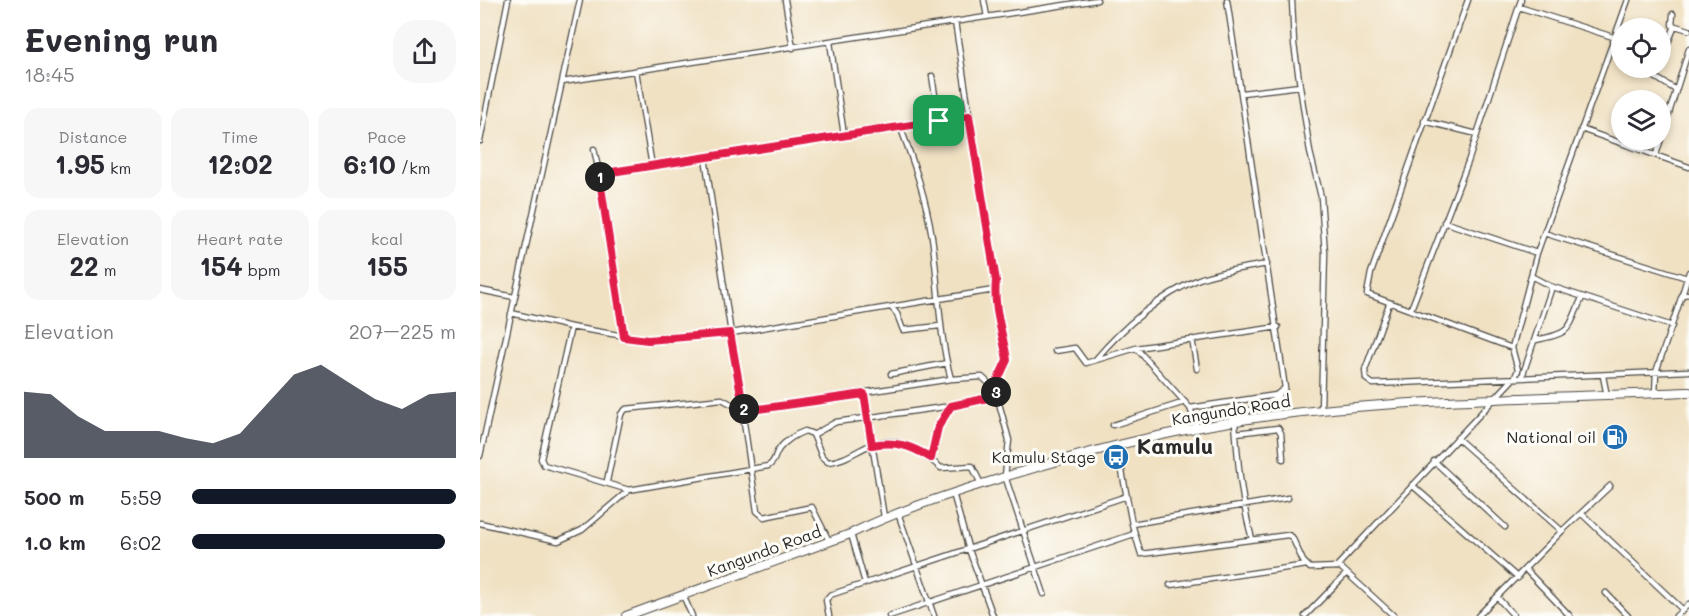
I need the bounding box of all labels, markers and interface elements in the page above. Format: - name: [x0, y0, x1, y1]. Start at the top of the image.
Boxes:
- text: Evening run: [24, 17, 218, 60]
- map controls: [1611, 18, 1671, 150]
- button: locate: [1611, 18, 1671, 78]
- button: share: [393, 20, 456, 83]
- text: 18:45: [24, 61, 75, 87]
- button: layers: [1611, 90, 1671, 150]
- pin: [913, 95, 964, 146]
- icon: arrive: [922, 104, 955, 137]
- text: Distance: [59, 126, 127, 147]
- text: Time: [222, 126, 258, 147]
- text: Pace: [367, 126, 407, 147]
- text: 1.95: [55, 147, 105, 181]
- text: 12:02: [207, 147, 273, 181]
- text: 6:10: [344, 147, 396, 181]
- text: km: [105, 157, 131, 178]
- text: /km: [396, 157, 431, 178]
- pin: 1: [585, 162, 615, 192]
- text: 1: [596, 166, 604, 187]
- text: Elevation: [57, 228, 129, 249]
- text: Heart rate: [197, 228, 283, 249]
- text: kcal: [371, 228, 403, 249]
- text: 22: [70, 249, 99, 283]
- text: 154: [199, 249, 243, 283]
- text: 155: [366, 249, 408, 283]
- text: m: [99, 259, 116, 280]
- text: bpm: [243, 259, 281, 280]
- text: Elevation: [24, 318, 114, 344]
- text: 207–225 m: [349, 318, 456, 344]
- pin: 3: [981, 377, 1011, 407]
- text: 3: [991, 381, 1001, 402]
- street label: Kangundo Road: [1170, 390, 1292, 429]
- pin: 2: [729, 394, 759, 424]
- text: 2: [740, 398, 748, 419]
- fuel station icon: National oil: [1600, 422, 1630, 452]
- place label: National oil: [1506, 426, 1596, 447]
- district label: Kamulu: [1137, 431, 1213, 460]
- bus stop icon: Kamulu Stage: [1101, 442, 1131, 472]
- place label: Kamulu Stage: [992, 446, 1096, 467]
- text: 500 m: [24, 484, 84, 510]
- text: 5:59: [120, 484, 161, 510]
- street label: Kangundo Road: [704, 520, 824, 581]
- text: 1.0 km: [24, 529, 86, 555]
- text: 6:02: [120, 529, 162, 555]

